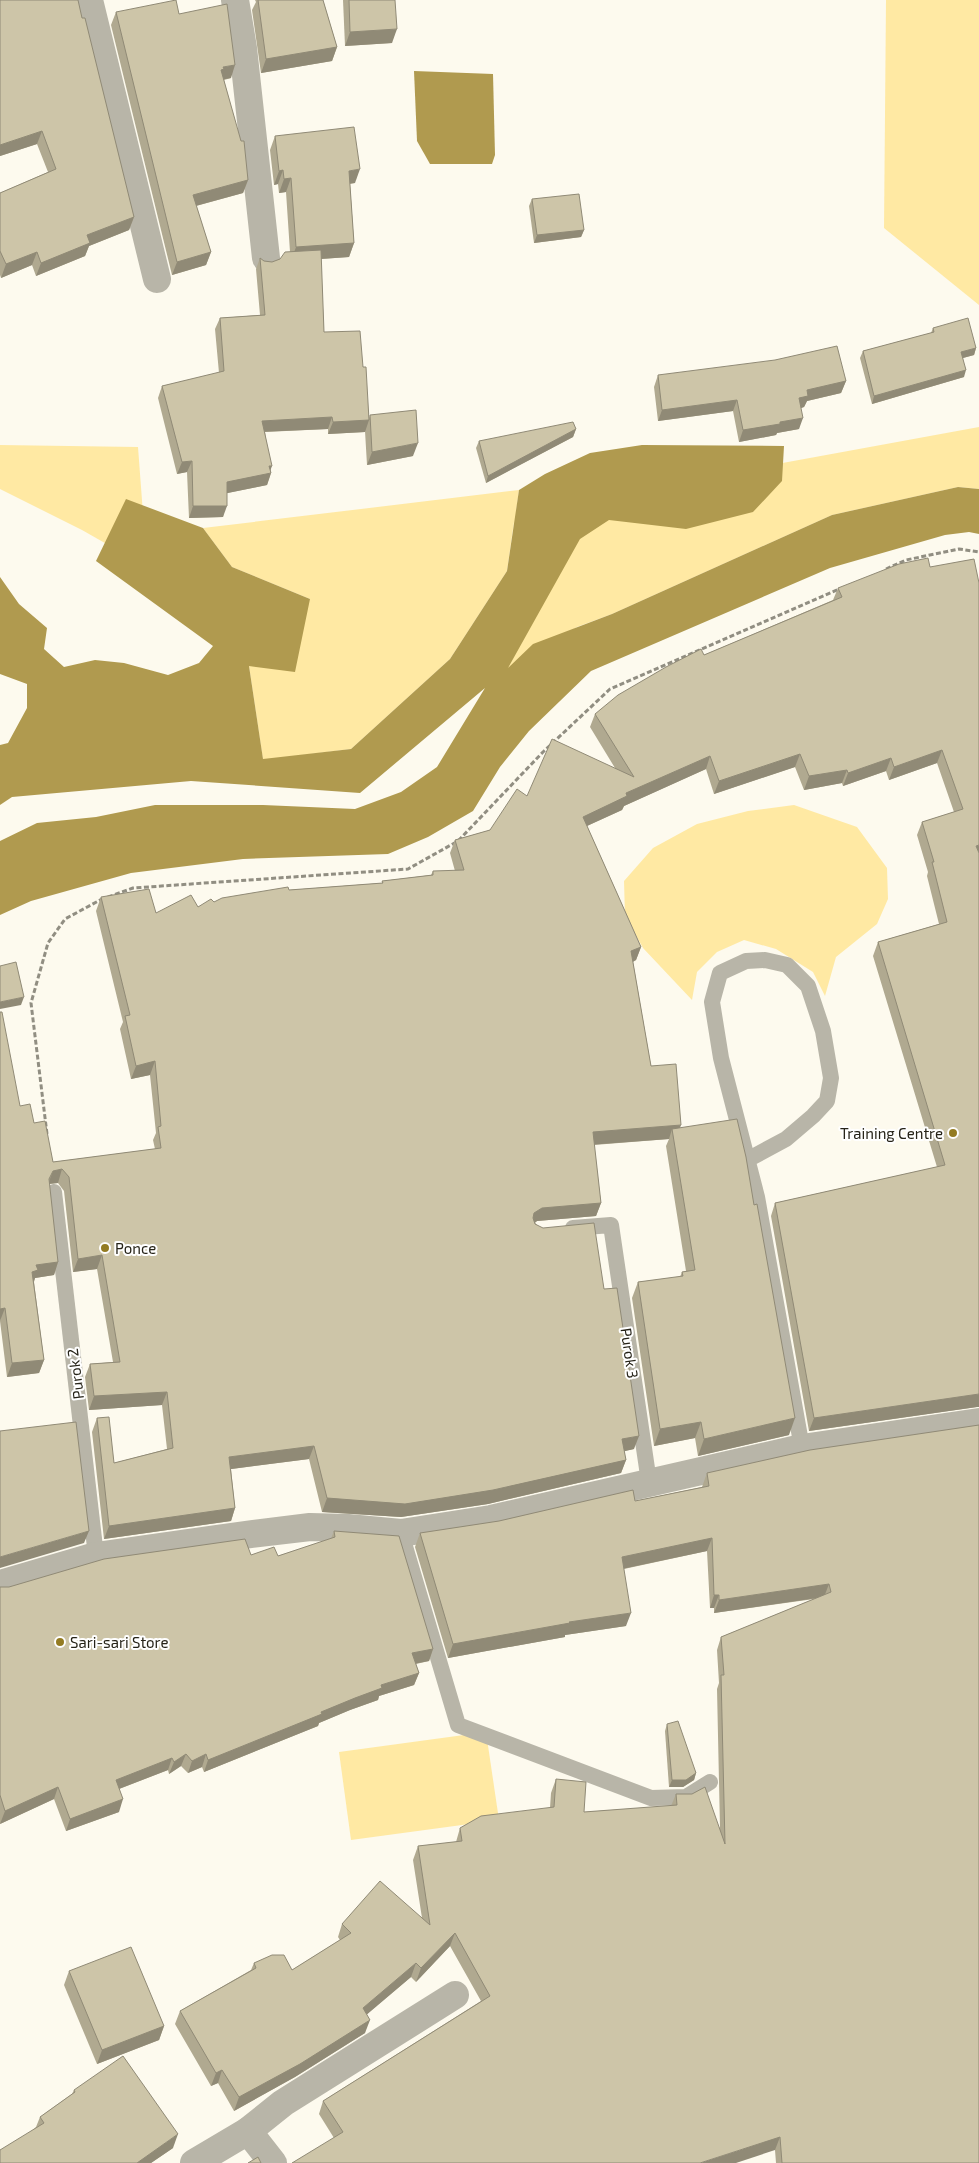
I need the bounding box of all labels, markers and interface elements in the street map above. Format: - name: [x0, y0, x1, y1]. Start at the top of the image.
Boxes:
- place label: Training Centre: [840, 1124, 943, 1142]
- marker: Training Centre: [947, 1127, 959, 1139]
- place label: Ponce: [115, 1239, 156, 1257]
- marker: Ponce: [99, 1242, 111, 1254]
- street label: Purok 3: [618, 1327, 642, 1379]
- street label: Purok 2: [63, 1348, 87, 1400]
- place label: Sari-sari Store: [70, 1633, 169, 1651]
- marker: Sari-sari Store: [54, 1636, 66, 1648]

